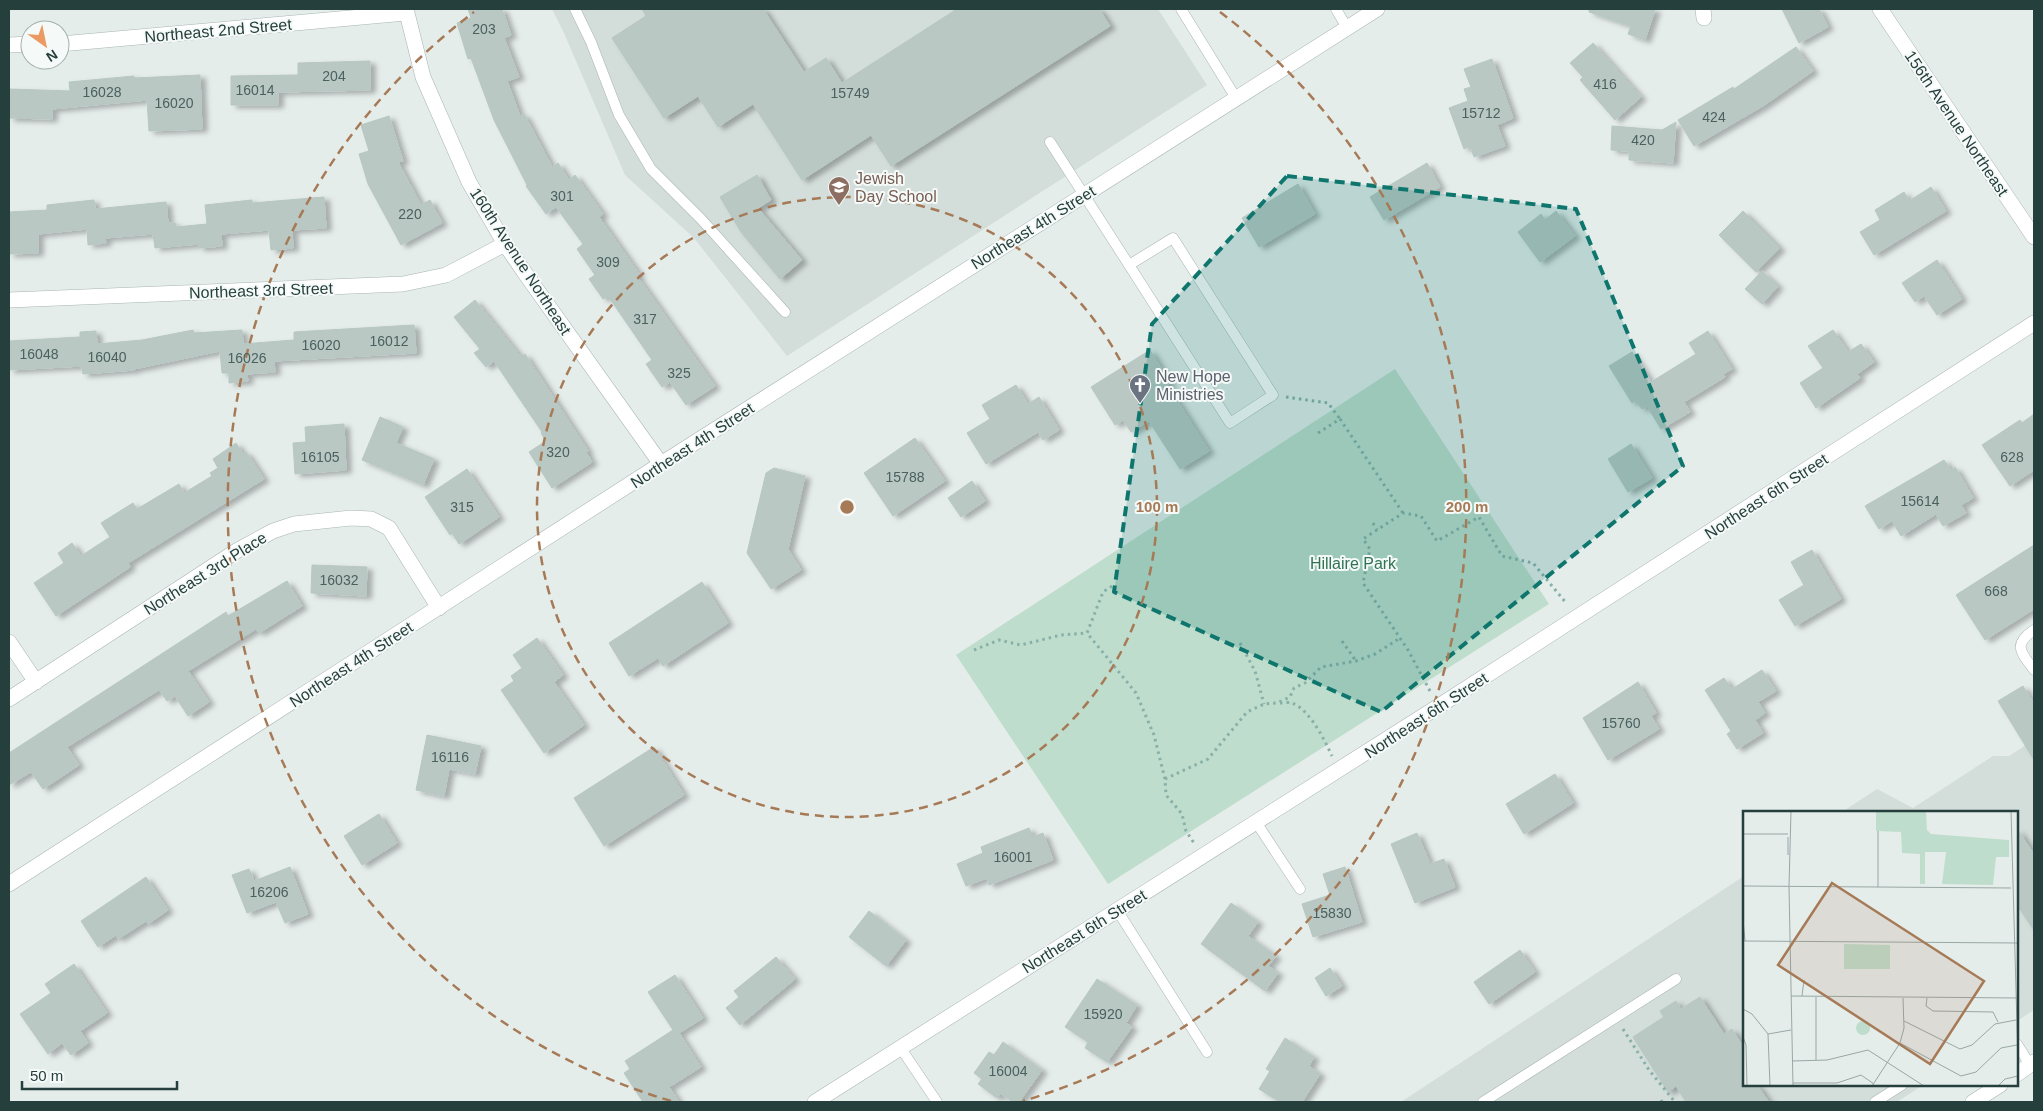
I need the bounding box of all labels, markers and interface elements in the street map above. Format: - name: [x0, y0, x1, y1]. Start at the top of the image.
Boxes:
- street label: Northeast 2nd Street: [144, 16, 293, 45]
- north arrow: [20, 20, 70, 70]
- house number: 203: [472, 21, 496, 37]
- text: N: [43, 46, 61, 65]
- street label: 156th Avenue Northeast: [1902, 47, 2012, 200]
- house number: 204: [322, 68, 346, 84]
- house number: 416: [1593, 76, 1617, 92]
- house number: 16014: [236, 82, 275, 98]
- house number: 16028: [83, 84, 122, 100]
- house number: 15749: [831, 85, 870, 101]
- house number: 16020: [155, 95, 194, 111]
- house number: 15712: [1462, 105, 1501, 121]
- house number: 424: [1702, 109, 1726, 125]
- house number: 420: [1631, 132, 1655, 148]
- place label: Jewish Day School: [855, 170, 937, 205]
- school or university icon: Jewish Day School: [827, 175, 851, 206]
- street label: Northeast 4th Street: [968, 182, 1099, 273]
- street label: 160th Avenue Northeast: [467, 185, 575, 338]
- house number: 301: [550, 188, 574, 204]
- house number: 220: [398, 206, 422, 222]
- house number: 309: [596, 254, 620, 270]
- street label: Northeast 3rd Street: [189, 279, 334, 302]
- house number: 317: [633, 311, 657, 327]
- house number: 16012: [370, 333, 409, 349]
- house number: 16020: [302, 337, 341, 353]
- house number: 16048: [20, 346, 59, 362]
- house number: 16040: [88, 349, 127, 365]
- house number: 16026: [228, 350, 267, 366]
- house number: 325: [667, 365, 691, 381]
- place label: New Hope Ministries: [1156, 368, 1231, 403]
- church icon: New Hope Ministries: [1128, 373, 1152, 404]
- street label: Northeast 4th Street: [628, 399, 757, 492]
- house number: 320: [546, 444, 570, 460]
- house number: 16105: [301, 449, 340, 465]
- house number: 628: [2000, 449, 2024, 465]
- street label: Northeast 6th Street: [1702, 450, 1831, 543]
- house number: 15788: [886, 469, 925, 485]
- house number: 15614: [1901, 493, 1940, 509]
- centre of rings: [838, 498, 856, 516]
- text: 100 m: [1136, 498, 1178, 515]
- text: 200 m: [1446, 498, 1488, 515]
- house number: 315: [450, 499, 474, 515]
- street label: Northeast 3rd Place: [141, 529, 270, 618]
- park label: Hillaire Park: [1310, 555, 1397, 572]
- house number: 16032: [320, 572, 359, 588]
- house number: 668: [1984, 583, 2008, 599]
- street label: Northeast 4th Street: [287, 618, 416, 711]
- street label: Northeast 6th Street: [1362, 669, 1491, 762]
- house number: 15760: [1602, 715, 1641, 731]
- house number: 16116: [431, 749, 469, 765]
- inset map: [1743, 811, 2018, 1086]
- house number: 16001: [994, 849, 1033, 865]
- house number: 16206: [250, 884, 289, 900]
- street label: Northeast 6th Street: [1019, 886, 1150, 977]
- house number: 15830: [1313, 905, 1352, 921]
- house number: 15920: [1084, 1006, 1123, 1022]
- scale bar: [22, 1058, 178, 1090]
- house number: 16004: [989, 1063, 1028, 1079]
- text: 50 m: [30, 1067, 63, 1084]

